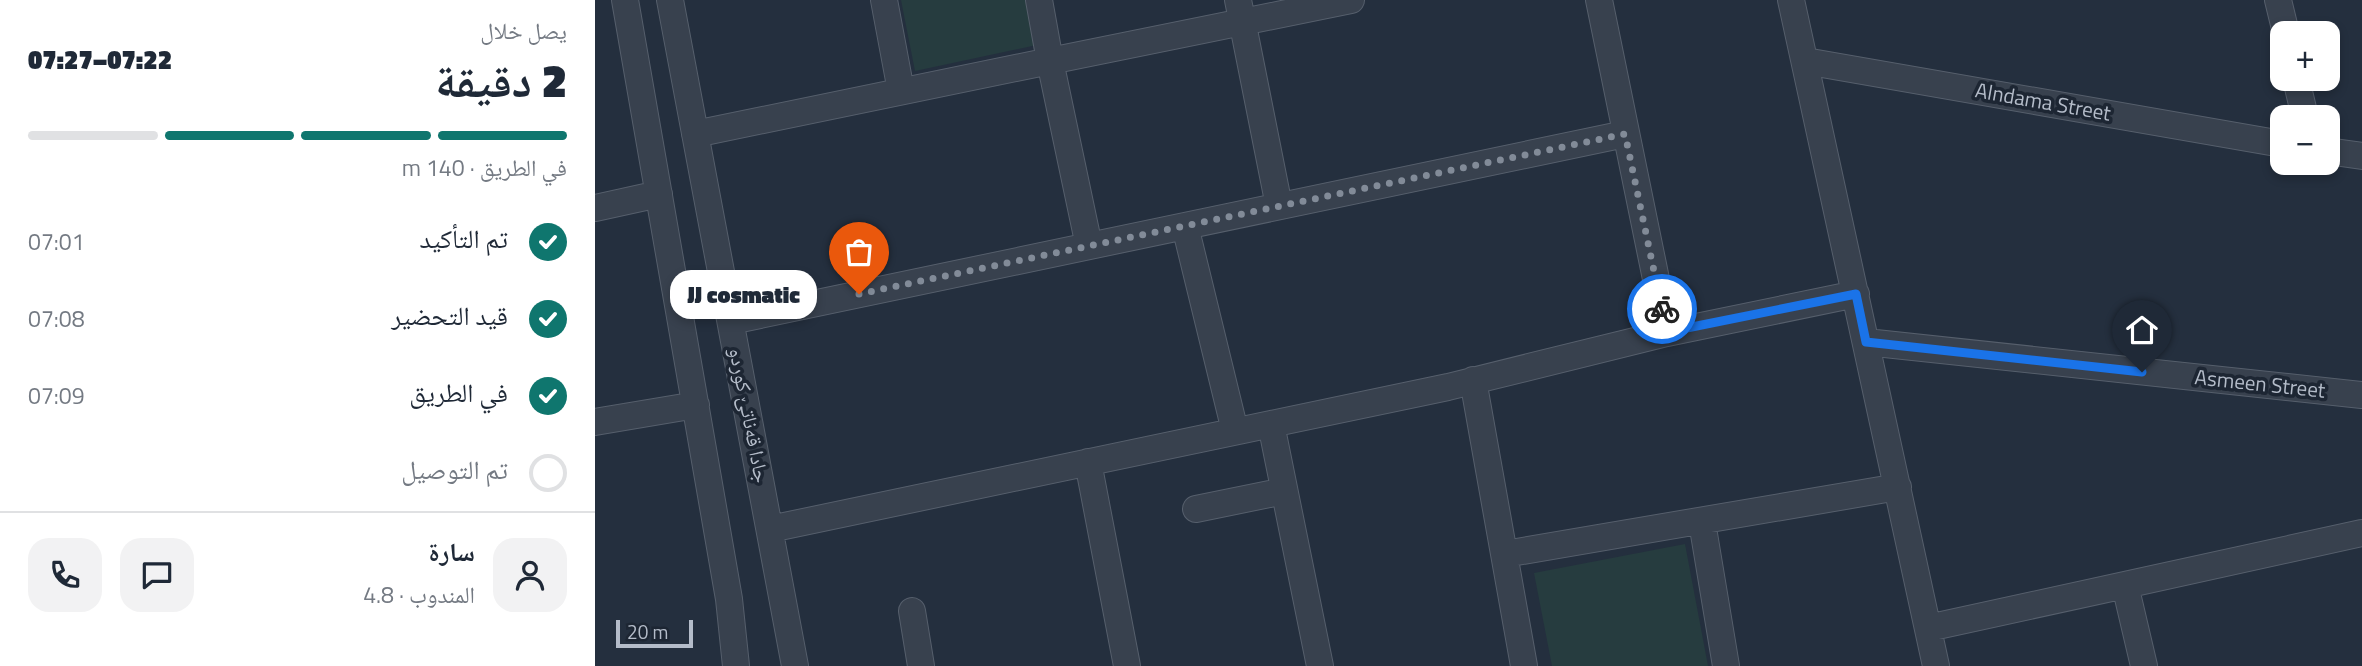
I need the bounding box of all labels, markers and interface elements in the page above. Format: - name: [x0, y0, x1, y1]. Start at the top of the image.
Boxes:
- text: يصل خلال: [480, 13, 567, 48]
- map controls: [2270, 21, 2340, 175]
- button: +: [2270, 21, 2340, 91]
- text: 07:22–07:27: [28, 40, 172, 79]
- text: 2 دقيقة: [435, 45, 567, 115]
- street label: Alndama Street: [1973, 73, 2114, 129]
- button: −: [2270, 105, 2340, 175]
- text: في الطريق · 140 m: [402, 150, 567, 185]
- text: تم التأكيد: [420, 219, 508, 258]
- pin: [829, 222, 889, 294]
- icon: check: [529, 223, 567, 261]
- text: 07:01: [28, 224, 85, 259]
- icon: bag: [840, 233, 878, 271]
- callout: JJ cosmatic: [670, 270, 817, 318]
- courier: [1627, 274, 1697, 344]
- text: JJ cosmatic: [687, 277, 800, 312]
- icon: bike: [1643, 290, 1681, 328]
- text: قيد التحضير: [391, 296, 508, 335]
- icon: check: [529, 300, 567, 338]
- pin: [2112, 300, 2172, 372]
- text: 07:08: [28, 301, 85, 336]
- icon: home: [2123, 311, 2161, 349]
- street label: جادا قەناتێ کوردو: [721, 344, 779, 486]
- street label: Asmeen Street: [2193, 360, 2328, 406]
- text: في الطريق: [409, 373, 508, 412]
- icon: check: [529, 377, 567, 415]
- text: 07:09: [28, 378, 85, 413]
- text: تم التوصيل: [401, 450, 508, 489]
- text: سارة: [428, 532, 475, 571]
- button: phone: [28, 538, 102, 612]
- button: chat: [120, 538, 194, 612]
- button: person: [493, 538, 567, 612]
- text: المندوب · 4.8: [363, 577, 475, 612]
- scale bar: [616, 617, 693, 649]
- text: 20 m: [627, 617, 668, 646]

